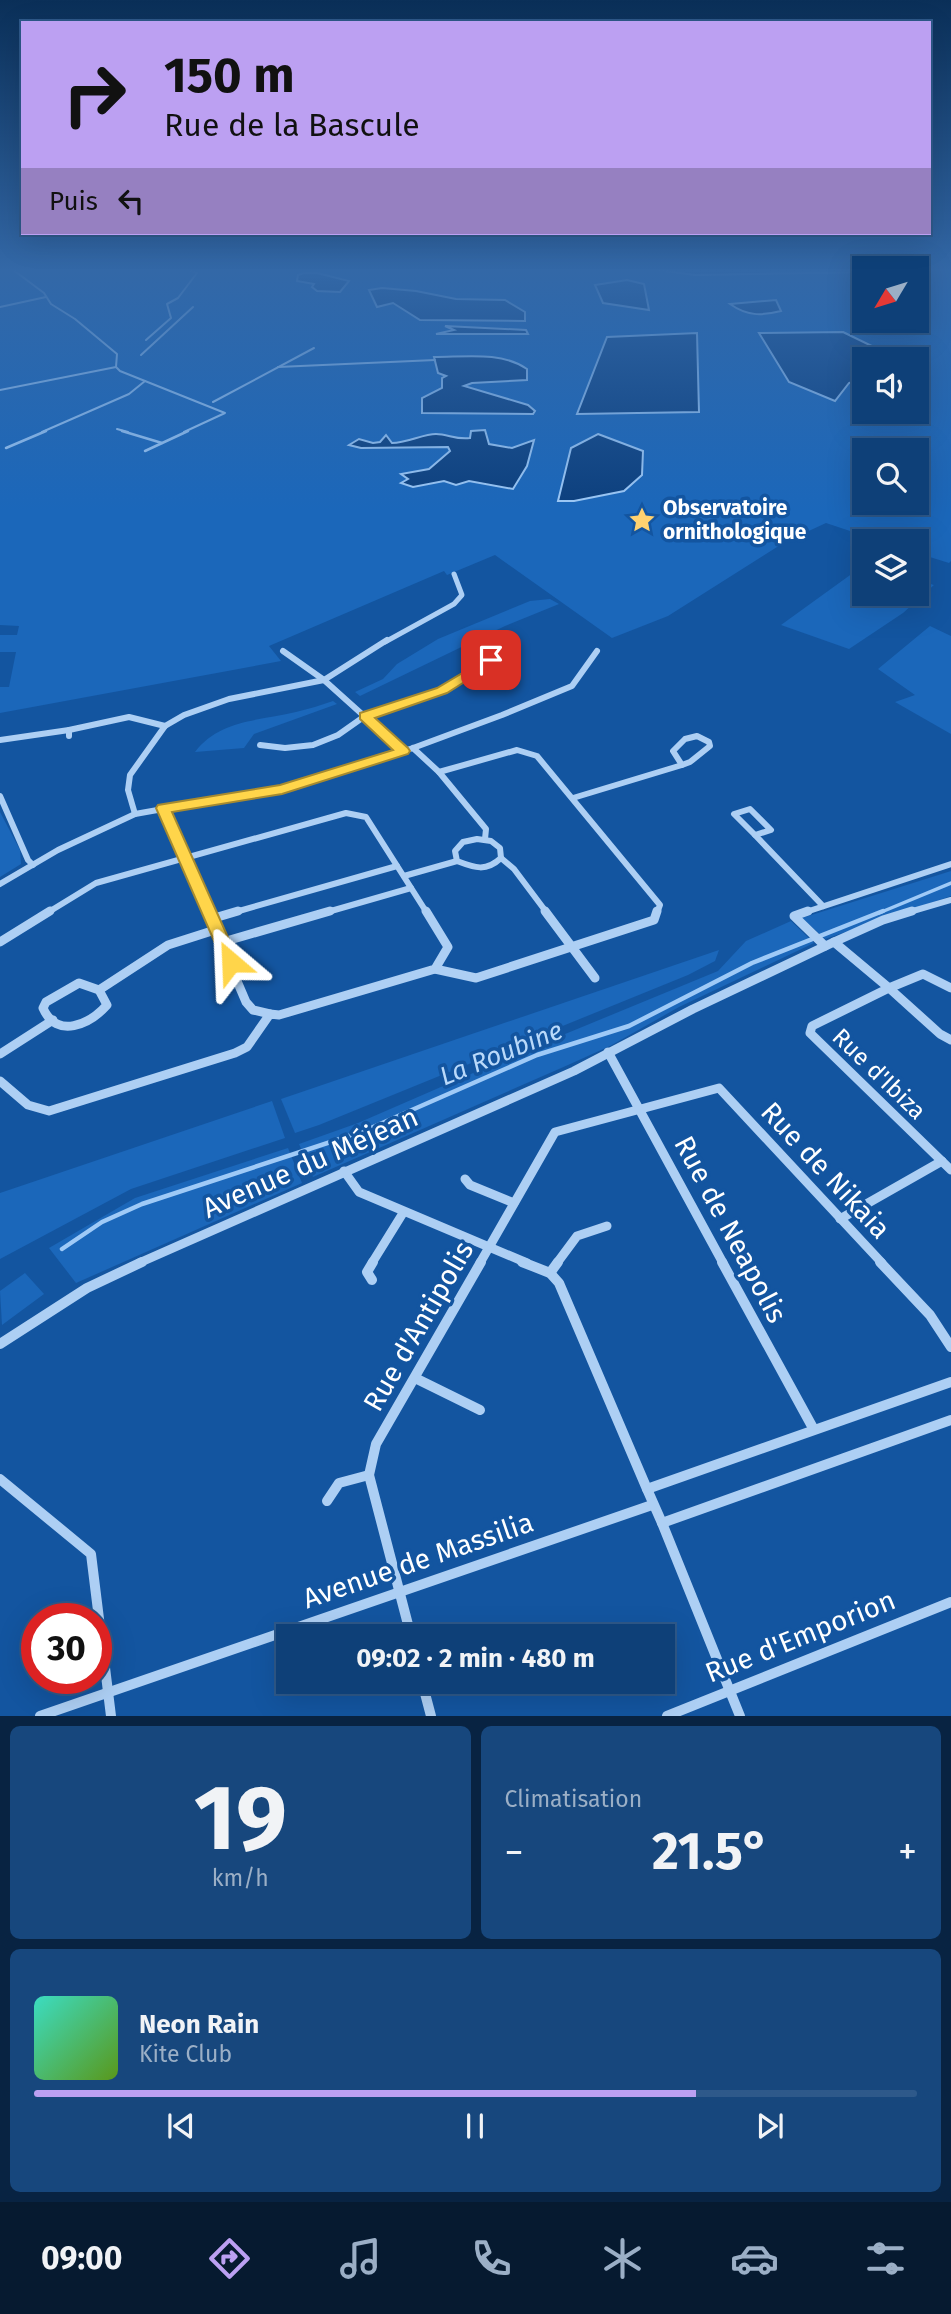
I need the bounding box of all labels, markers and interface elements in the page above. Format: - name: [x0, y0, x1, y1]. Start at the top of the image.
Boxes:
- text: 150 m: [164, 46, 295, 105]
- icon: right: [49, 49, 140, 140]
- text: Rue de la Bascule: [164, 106, 420, 144]
- icon: left: [112, 182, 150, 220]
- text: Puis: [49, 186, 98, 217]
- north arrow: [852, 256, 929, 332]
- map controls: [852, 256, 929, 606]
- button: sound: [852, 347, 929, 424]
- button: search: [852, 438, 929, 515]
- place label: Observatoire ornithologique: [663, 495, 807, 545]
- place icon: Observatoire ornithologique: [627, 505, 657, 535]
- button: layers: [852, 529, 929, 606]
- pin: [461, 630, 521, 690]
- icon: arrive: [472, 641, 510, 679]
- position arrow: [194, 925, 268, 999]
- water label: La Roubine: [435, 1015, 567, 1092]
- street label: Rue d'Ibiza: [827, 1023, 931, 1125]
- street label: Rue de Nikaia: [754, 1095, 897, 1245]
- street label: Avenue du Méjean: [197, 1100, 423, 1225]
- street label: Rue de Neapolis: [667, 1130, 794, 1328]
- street label: Rue d'Antipolis: [356, 1235, 480, 1417]
- street label: Avenue de Massilia: [299, 1506, 538, 1615]
- street label: Rue d'Emporion: [700, 1583, 900, 1690]
- speed limit sign: 30: [21, 1603, 112, 1694]
- text: 09:02 · 2 min · 480 m: [356, 1643, 595, 1674]
- text: 19: [194, 1764, 287, 1873]
- text: Climatisation: [505, 1785, 642, 1813]
- text: 21.5°: [652, 1820, 769, 1883]
- text: −: [505, 1829, 524, 1875]
- text: +: [898, 1829, 917, 1875]
- text: km/h: [212, 1864, 269, 1892]
- text: Neon Rain: [139, 2009, 259, 2040]
- text: Kite Club: [139, 2040, 232, 2068]
- icon: previous: [162, 2107, 200, 2145]
- icon: pause: [456, 2107, 494, 2145]
- icon: next: [751, 2107, 789, 2145]
- icon: directions: [205, 2234, 254, 2283]
- icon: music: [336, 2234, 385, 2283]
- icon: phone: [467, 2234, 516, 2283]
- icon: climate: [598, 2234, 647, 2283]
- icon: car: [730, 2234, 779, 2283]
- icon: filters: [861, 2234, 910, 2283]
- text: 09:00: [41, 2239, 123, 2277]

